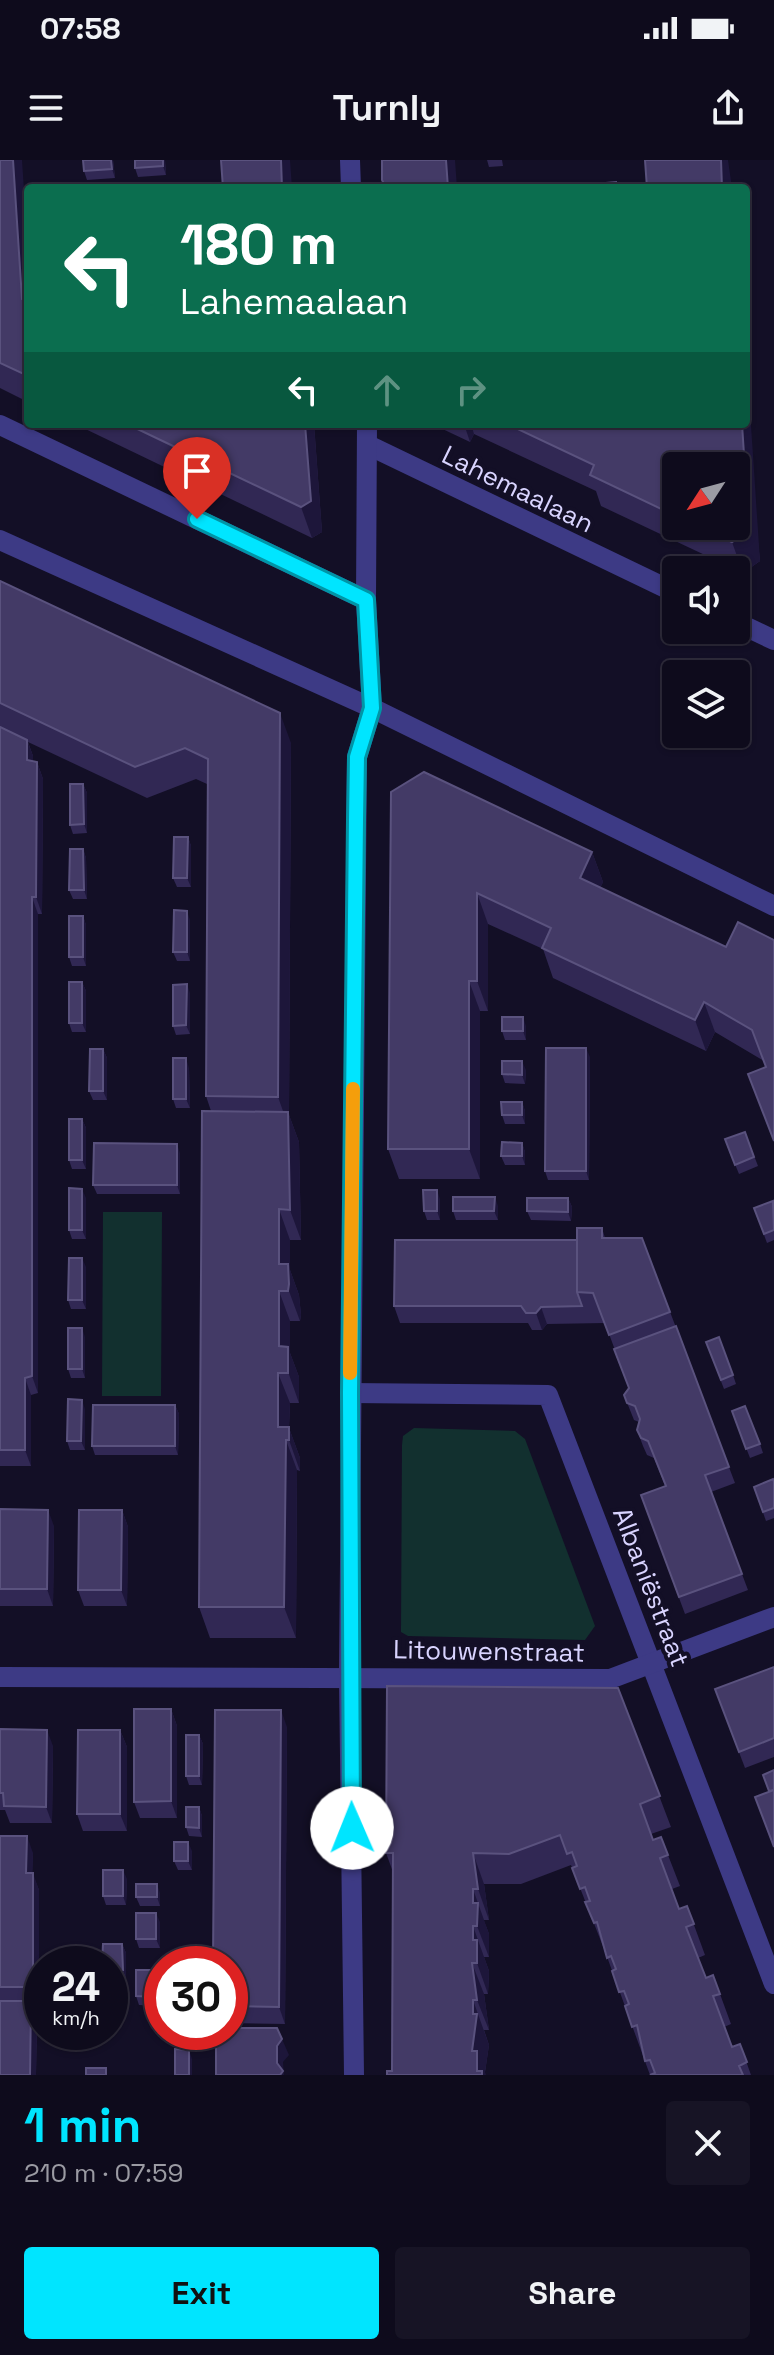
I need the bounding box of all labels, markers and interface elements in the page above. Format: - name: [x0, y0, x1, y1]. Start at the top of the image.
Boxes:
- text: 07:58: [40, 9, 120, 48]
- text: Turnly: [333, 85, 441, 131]
- icon: menu: [24, 86, 68, 130]
- icon: share: [706, 86, 750, 130]
- text: 180 m: [180, 209, 337, 280]
- icon: left: [48, 216, 152, 320]
- text: Lahemaalaan: [180, 279, 408, 325]
- icon: left: [281, 368, 325, 412]
- icon: ahead: [365, 368, 409, 412]
- icon: right: [449, 368, 493, 412]
- pin: [163, 437, 231, 519]
- street label: Lahemaalaan: [436, 438, 600, 540]
- icon: arrive: [175, 449, 219, 493]
- north arrow: [662, 452, 750, 540]
- map controls: [662, 452, 750, 748]
- button: sound: [662, 556, 750, 644]
- button: layers: [662, 660, 750, 748]
- street label: Albaniëstraat: [605, 1503, 697, 1671]
- street label: Litouwenstraat: [393, 1632, 585, 1670]
- position arrow: [310, 1786, 394, 1870]
- speed limit sign: 30: [144, 1946, 248, 2050]
- text: 24: [52, 1962, 100, 2013]
- text: km/h: [52, 2005, 100, 2031]
- text: 1 min: [24, 2095, 141, 2156]
- button: close: [666, 2101, 750, 2185]
- text: 210 m · 07:59: [24, 2156, 183, 2190]
- button: Exit: [24, 2247, 379, 2339]
- button: Share: [395, 2247, 750, 2339]

